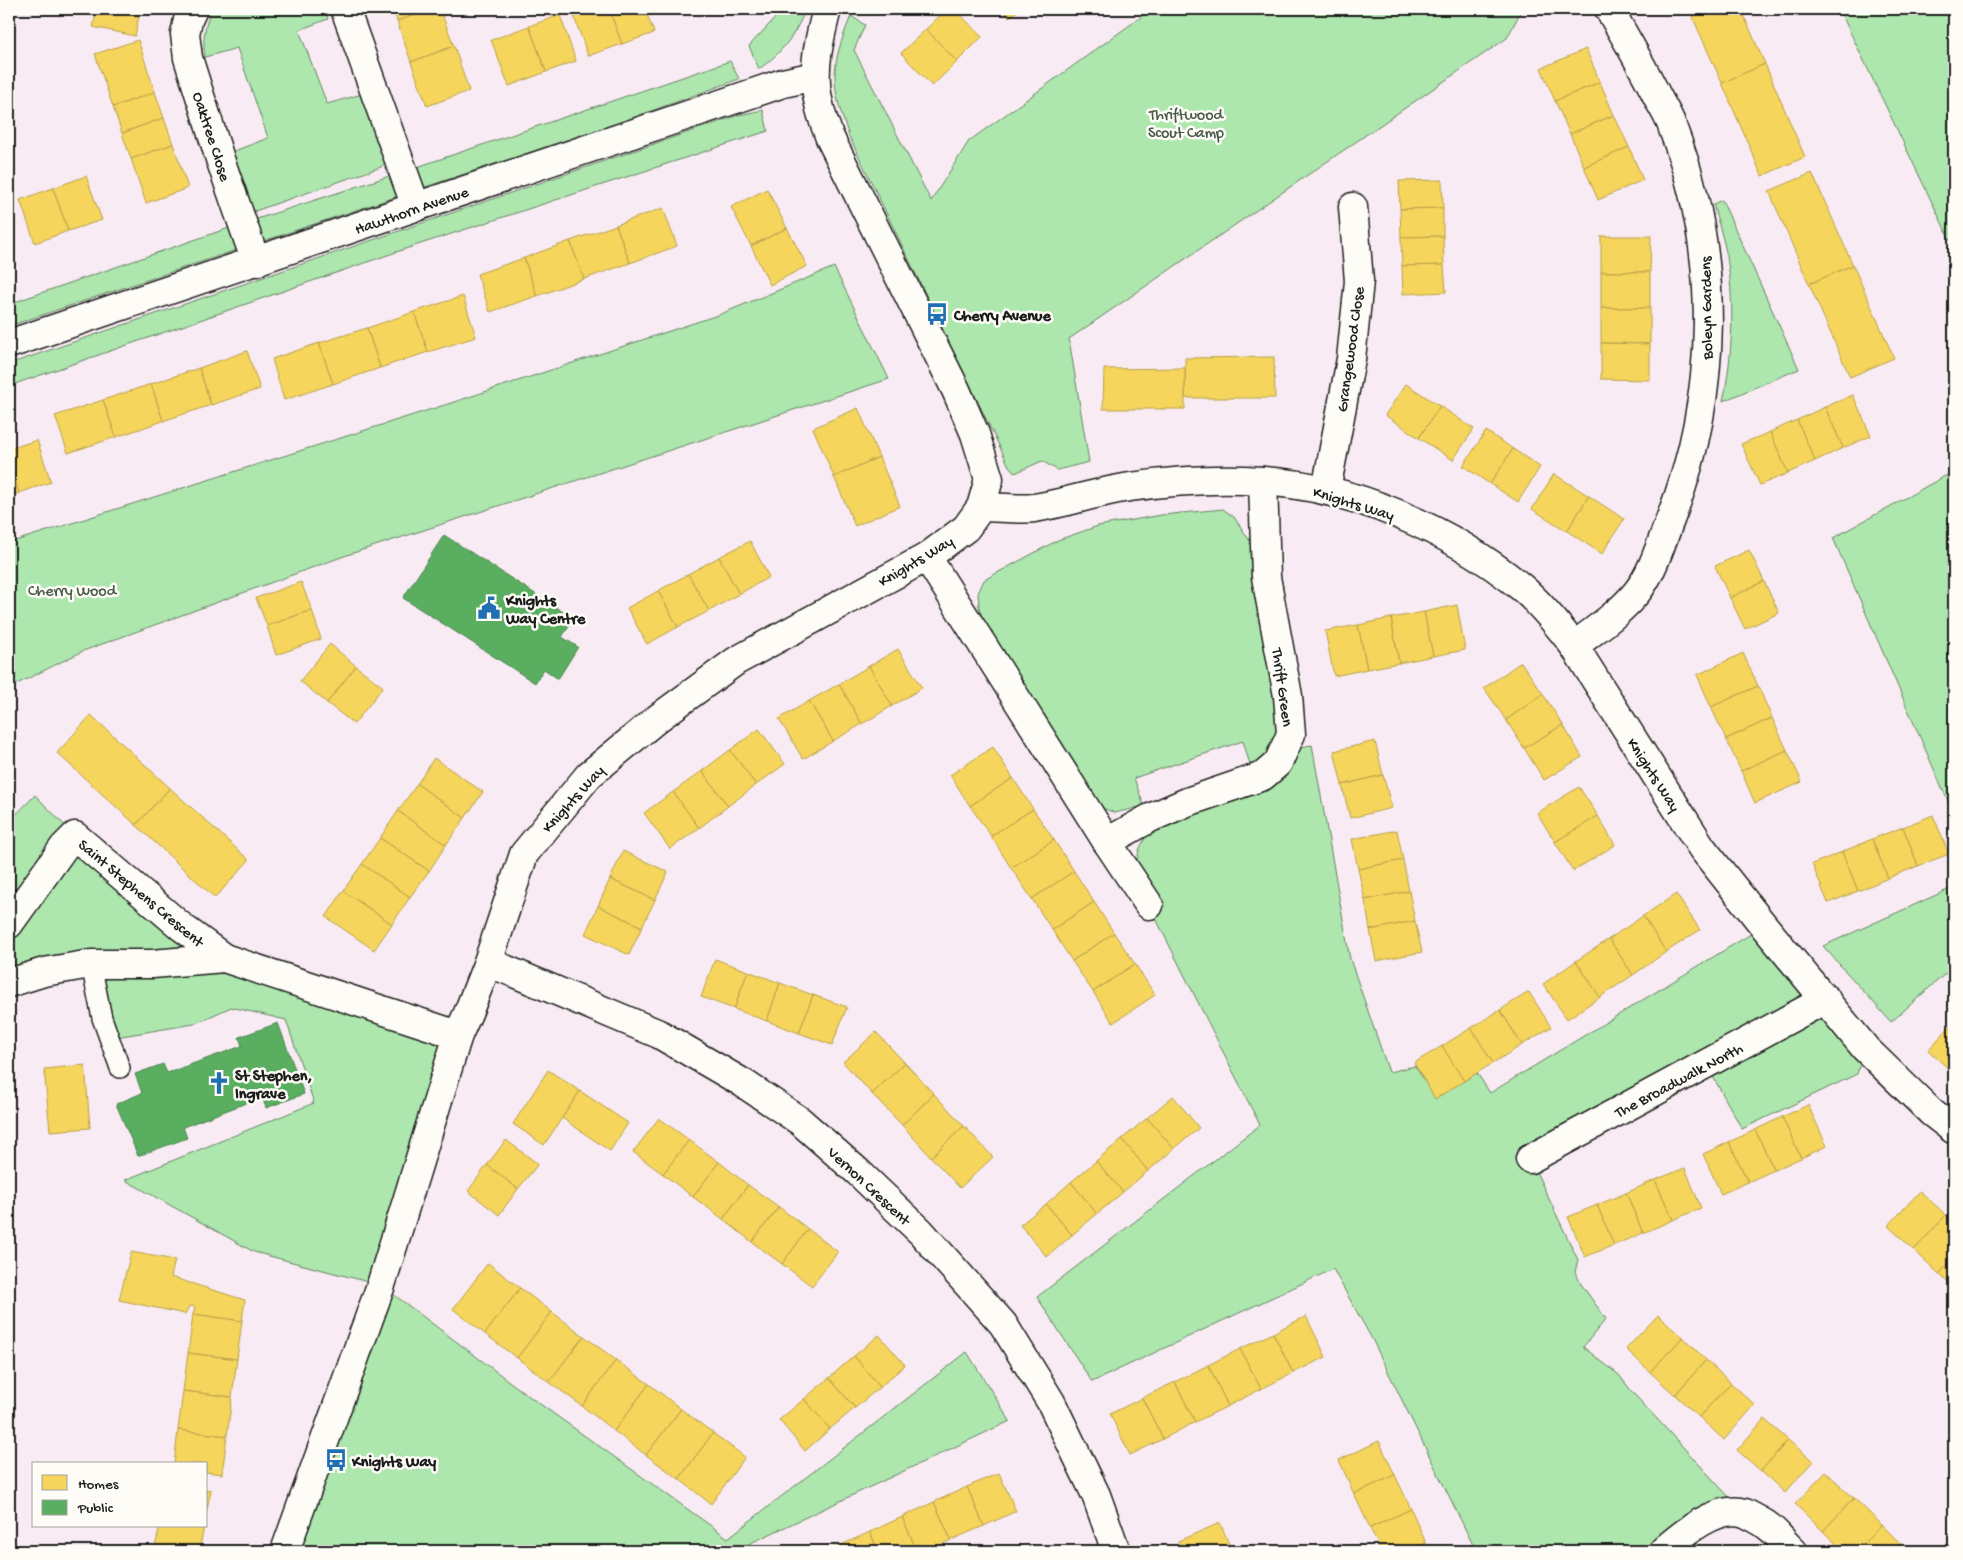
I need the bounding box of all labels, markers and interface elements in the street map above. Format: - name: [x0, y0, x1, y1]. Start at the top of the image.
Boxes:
- street label: Oaktree Close: [186, 90, 233, 185]
- park label: Thriftwood Scout Camp: [1148, 107, 1224, 144]
- street label: Hawthorn Avenue: [353, 184, 472, 241]
- street label: Boleyn Gardens: [1698, 255, 1719, 361]
- street label: Grangewood Close: [1334, 285, 1371, 413]
- bus stop icon: Cherry Avenue: [924, 301, 950, 327]
- place label: Cherry Avenue: [953, 308, 1051, 327]
- street label: Knights Way: [1310, 484, 1396, 527]
- street label: Knights Way: [876, 533, 958, 593]
- park label: Cherry Wood: [28, 583, 118, 602]
- place label: Knights Way Centre: [505, 593, 586, 630]
- public building icon: Knights Way Centre: [476, 595, 502, 621]
- street label: Thrift Green: [1265, 646, 1295, 728]
- street label: Knights Way: [1621, 735, 1683, 816]
- street label: Knights Way: [539, 763, 610, 838]
- street label: Saint Stephens Crescent: [73, 837, 208, 954]
- street label: The Broadwalk North: [1611, 1040, 1747, 1124]
- place label: St Stephen, Ingrave: [235, 1068, 312, 1105]
- church icon: St Stephen, Ingrave: [206, 1070, 232, 1096]
- street label: Vernon Crescent: [821, 1144, 914, 1232]
- bus stop icon: Knights Way: [323, 1447, 349, 1473]
- place label: Knights Way: [351, 1454, 436, 1473]
- legend: [32, 1462, 208, 1528]
- text: Homes: [78, 1476, 119, 1494]
- text: Public: [77, 1500, 114, 1518]

